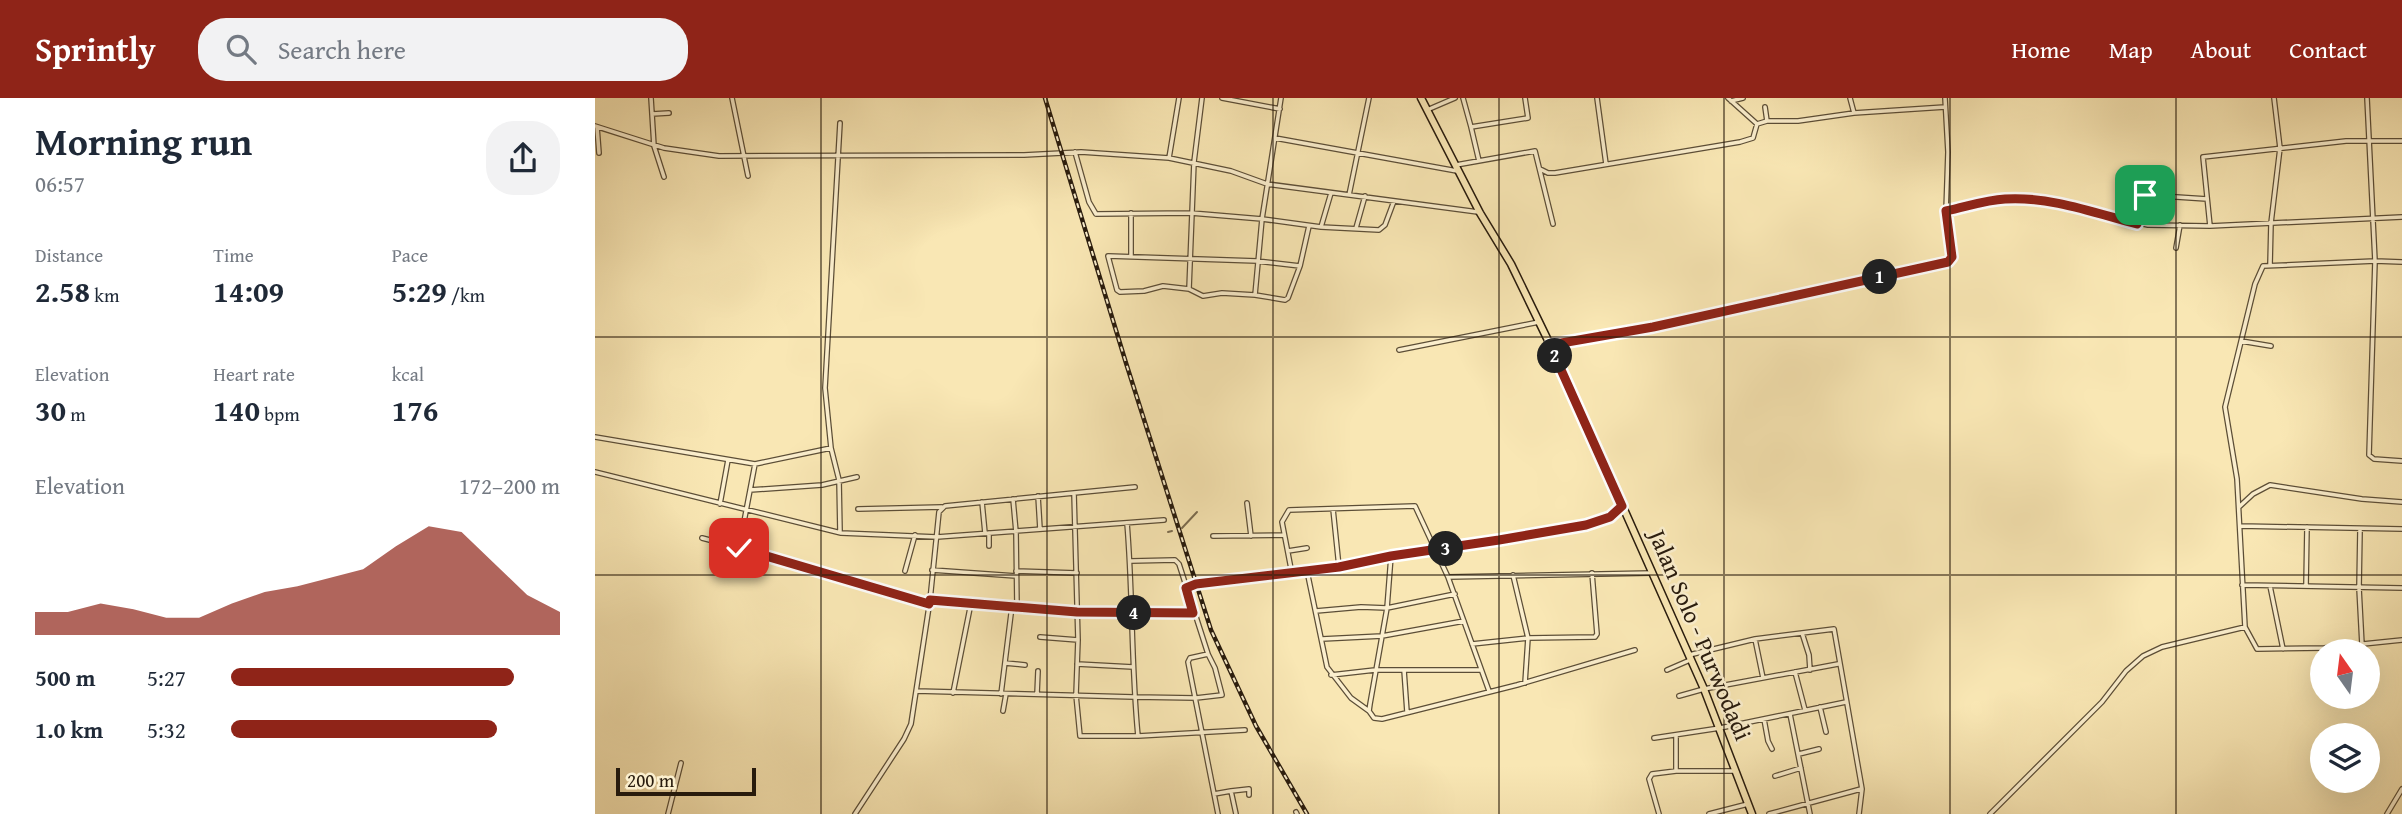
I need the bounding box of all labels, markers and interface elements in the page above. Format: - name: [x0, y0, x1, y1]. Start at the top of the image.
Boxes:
- search box: [198, 18, 688, 81]
- text: Sprintly: [35, 25, 156, 73]
- icon: search: [222, 30, 260, 68]
- text: Search here: [278, 30, 406, 69]
- text: Home: [2012, 32, 2071, 67]
- text: Map: [2109, 32, 2153, 67]
- text: About: [2191, 32, 2251, 67]
- text: Contact: [2289, 32, 2367, 67]
- text: Morning run: [35, 113, 252, 169]
- button: share: [486, 121, 560, 195]
- pin: [2115, 165, 2175, 225]
- text: 06:57: [35, 167, 85, 200]
- icon: arrive: [2126, 176, 2164, 214]
- text: Distance: [35, 241, 103, 269]
- text: Time: [213, 241, 254, 269]
- text: Pace: [392, 241, 428, 269]
- pin: 1: [1863, 260, 1897, 294]
- text: 1: [1875, 262, 1884, 290]
- text: 2.58: [35, 269, 90, 313]
- text: 14:09: [213, 269, 284, 313]
- text: 5:29: [392, 269, 447, 313]
- text: km: [90, 281, 119, 309]
- text: /km: [447, 281, 485, 309]
- pin: 2: [1537, 338, 1573, 374]
- text: 2: [1550, 341, 1559, 369]
- text: Elevation: [35, 360, 109, 388]
- text: Heart rate: [213, 360, 295, 388]
- text: kcal: [392, 360, 424, 388]
- text: 30: [35, 388, 66, 432]
- text: 140: [213, 388, 260, 432]
- text: 176: [392, 388, 438, 432]
- text: m: [66, 400, 86, 428]
- text: bpm: [260, 400, 300, 428]
- text: Elevation: [35, 469, 125, 502]
- text: 172–200 m: [459, 469, 560, 502]
- pin: [709, 518, 769, 578]
- street label: Jalan Solo - Purwodadi: [1639, 521, 1761, 746]
- icon: check: [720, 529, 758, 567]
- pin: 3: [1429, 532, 1463, 566]
- text: 3: [1441, 534, 1450, 562]
- pin: 4: [1117, 596, 1151, 630]
- text: 4: [1129, 598, 1138, 626]
- north arrow: [2310, 639, 2380, 709]
- map controls: [2310, 639, 2380, 793]
- text: 500 m: [35, 661, 96, 694]
- text: 5:27: [147, 661, 186, 694]
- text: 1.0 km: [35, 713, 103, 746]
- text: 5:32: [147, 713, 186, 746]
- button: layers: [2310, 723, 2380, 793]
- scale bar: [616, 765, 756, 797]
- text: 200 m: [627, 766, 674, 794]

